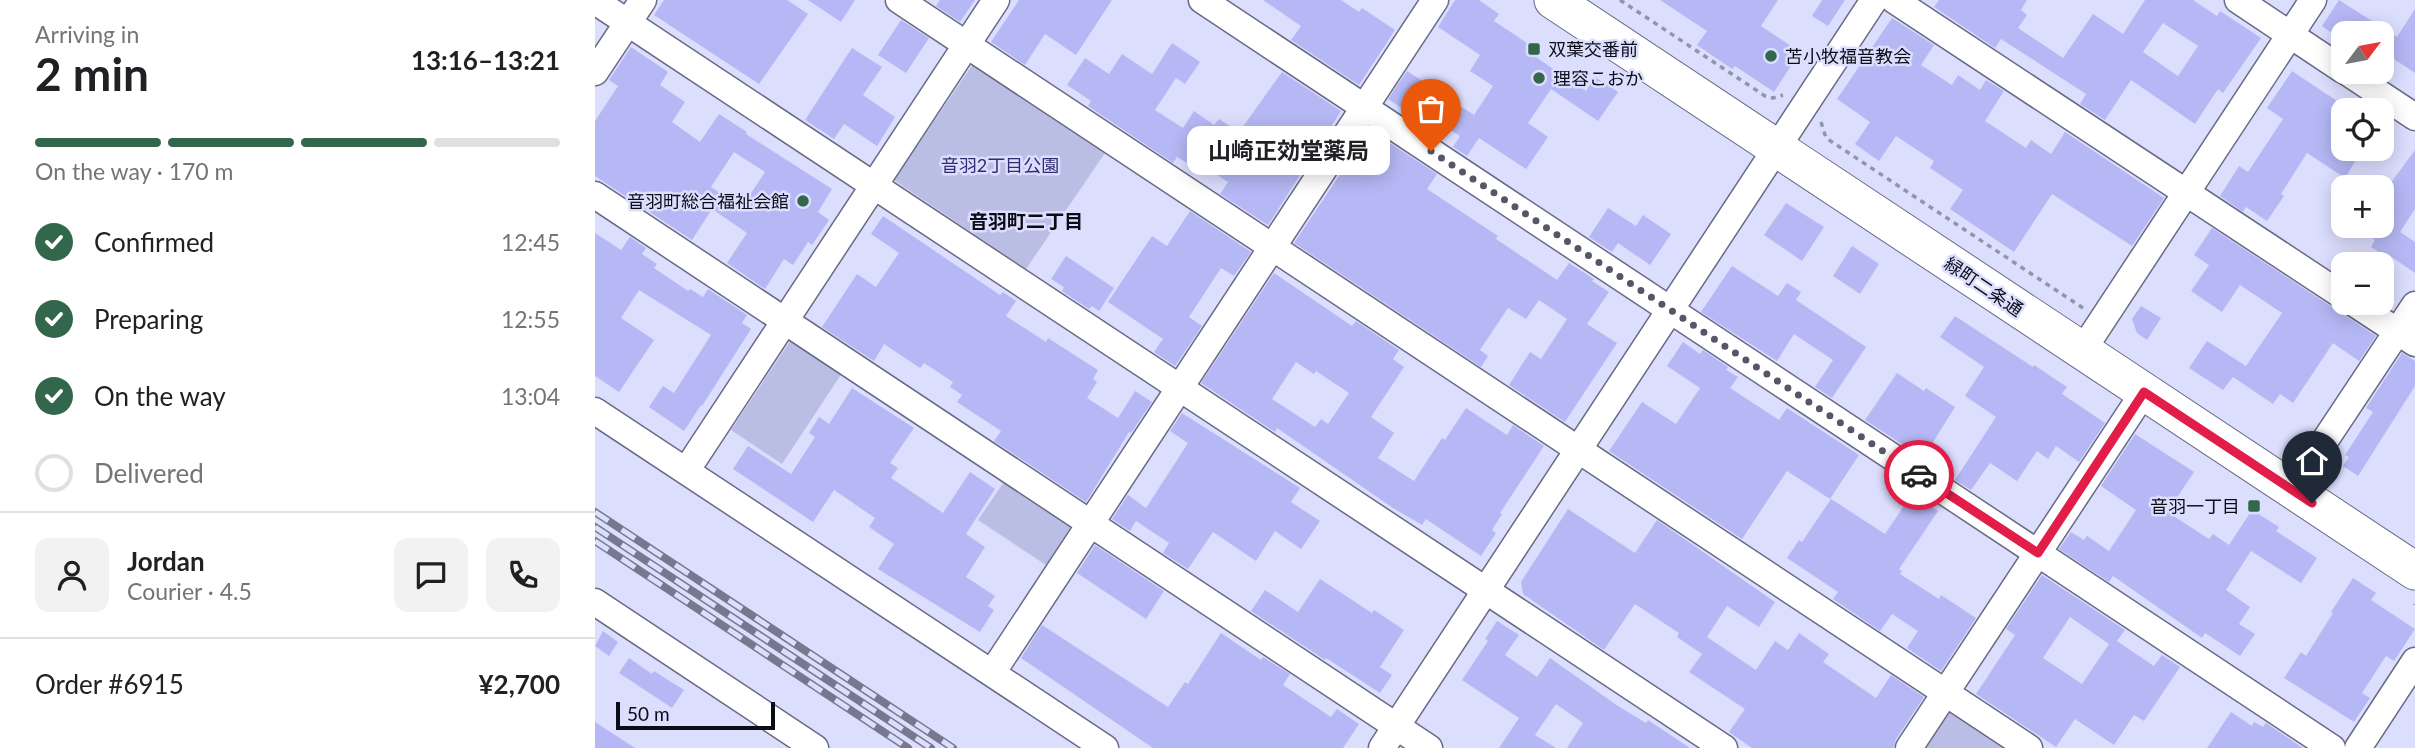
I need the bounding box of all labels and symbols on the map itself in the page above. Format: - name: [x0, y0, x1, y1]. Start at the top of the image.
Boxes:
- north arrow: [2331, 21, 2394, 84]
- place label: 双葉交番前: [1548, 38, 1638, 60]
- marker: 双葉交番前: [1526, 41, 1542, 57]
- place label: 苫小牧福音教会: [1785, 45, 1911, 67]
- marker: 苫小牧福音教会: [1763, 48, 1779, 64]
- place label: 理容こおか: [1553, 67, 1643, 89]
- marker: 理容こおか: [1531, 70, 1547, 86]
- pin: [1401, 79, 1461, 151]
- callout: 山崎正効堂薬局: [1186, 127, 1389, 176]
- park label: 音羽2丁目公園: [941, 154, 1059, 176]
- place label: 音羽町総合福祉会館: [627, 190, 789, 212]
- marker: 音羽町総合福祉会館: [795, 193, 811, 209]
- district label: 音羽町二丁目: [969, 209, 1083, 232]
- street label: 緑町二条通: [1941, 252, 2027, 320]
- pin: [2282, 431, 2342, 503]
- courier: [1884, 440, 1954, 510]
- place label: 音羽一丁目: [2150, 495, 2240, 517]
- marker: 音羽一丁目: [2246, 498, 2262, 514]
- scale bar: [616, 699, 775, 731]

